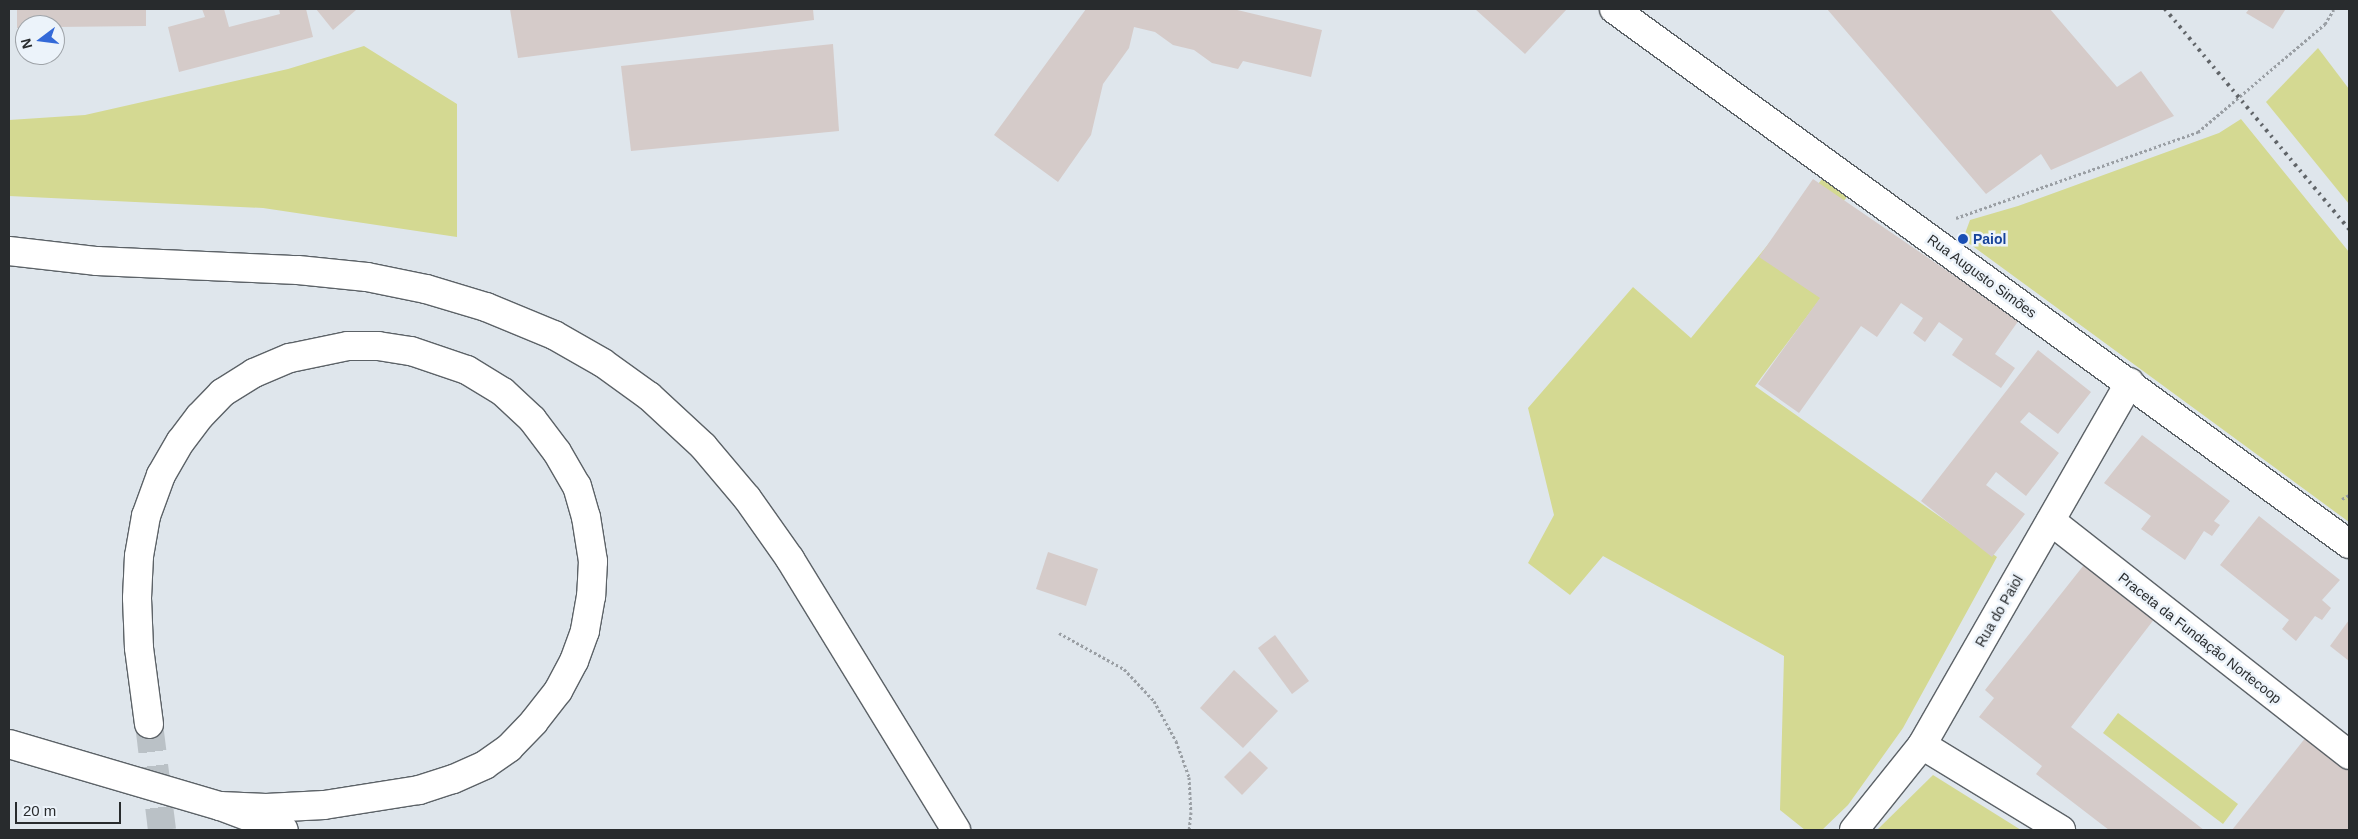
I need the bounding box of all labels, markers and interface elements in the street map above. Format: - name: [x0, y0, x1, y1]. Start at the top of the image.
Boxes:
- north arrow: [15, 15, 65, 65]
- text: N: [17, 37, 36, 51]
- street label: Rua Augusto Simões: [1924, 231, 2040, 321]
- place label: Paiol: [1973, 231, 2006, 247]
- marker: Paiol: [1957, 233, 1969, 245]
- street label: Praceta da Fundação Nortecoop: [2115, 569, 2285, 707]
- street label: Rua do Paiol: [1972, 572, 2026, 650]
- scale bar: [18, 792, 124, 824]
- text: 20 m: [23, 802, 56, 819]

